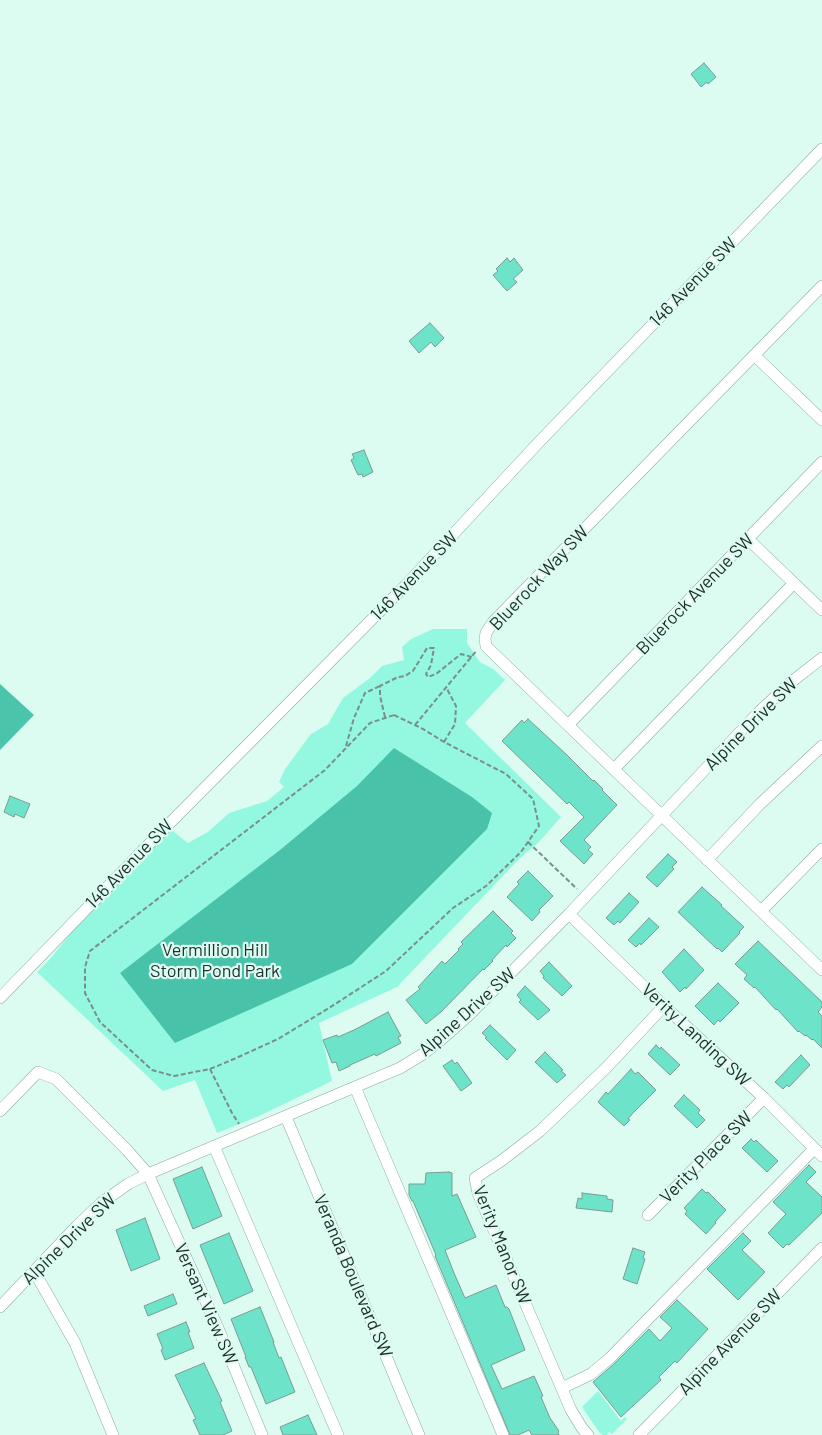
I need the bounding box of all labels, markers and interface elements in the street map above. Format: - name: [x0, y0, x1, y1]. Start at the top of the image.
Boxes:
- street label: 146 Avenue SW: [645, 233, 741, 331]
- street label: Bluerock Way SW: [485, 521, 593, 635]
- street label: 146 Avenue SW: [366, 527, 462, 625]
- street label: Bluerock Avenue SW: [632, 529, 758, 659]
- street label: Alpine Drive SW: [700, 673, 802, 775]
- street label: 146 Avenue SW: [81, 815, 177, 913]
- park label: Vermillion Hill Storm Pond Park: [150, 939, 280, 982]
- street label: Alpine Drive SW: [414, 963, 520, 1061]
- street label: Verity Landing SW: [637, 979, 755, 1091]
- street label: Verity Place SW: [655, 1106, 757, 1208]
- street label: Verity Manor SW: [468, 1182, 536, 1308]
- street label: Alpine Drive SW: [18, 1189, 120, 1289]
- street label: Veranda Boulevard SW: [309, 1191, 397, 1361]
- street label: Versant View SW: [170, 1240, 242, 1368]
- street label: Alpine Avenue SW: [674, 1284, 786, 1400]

